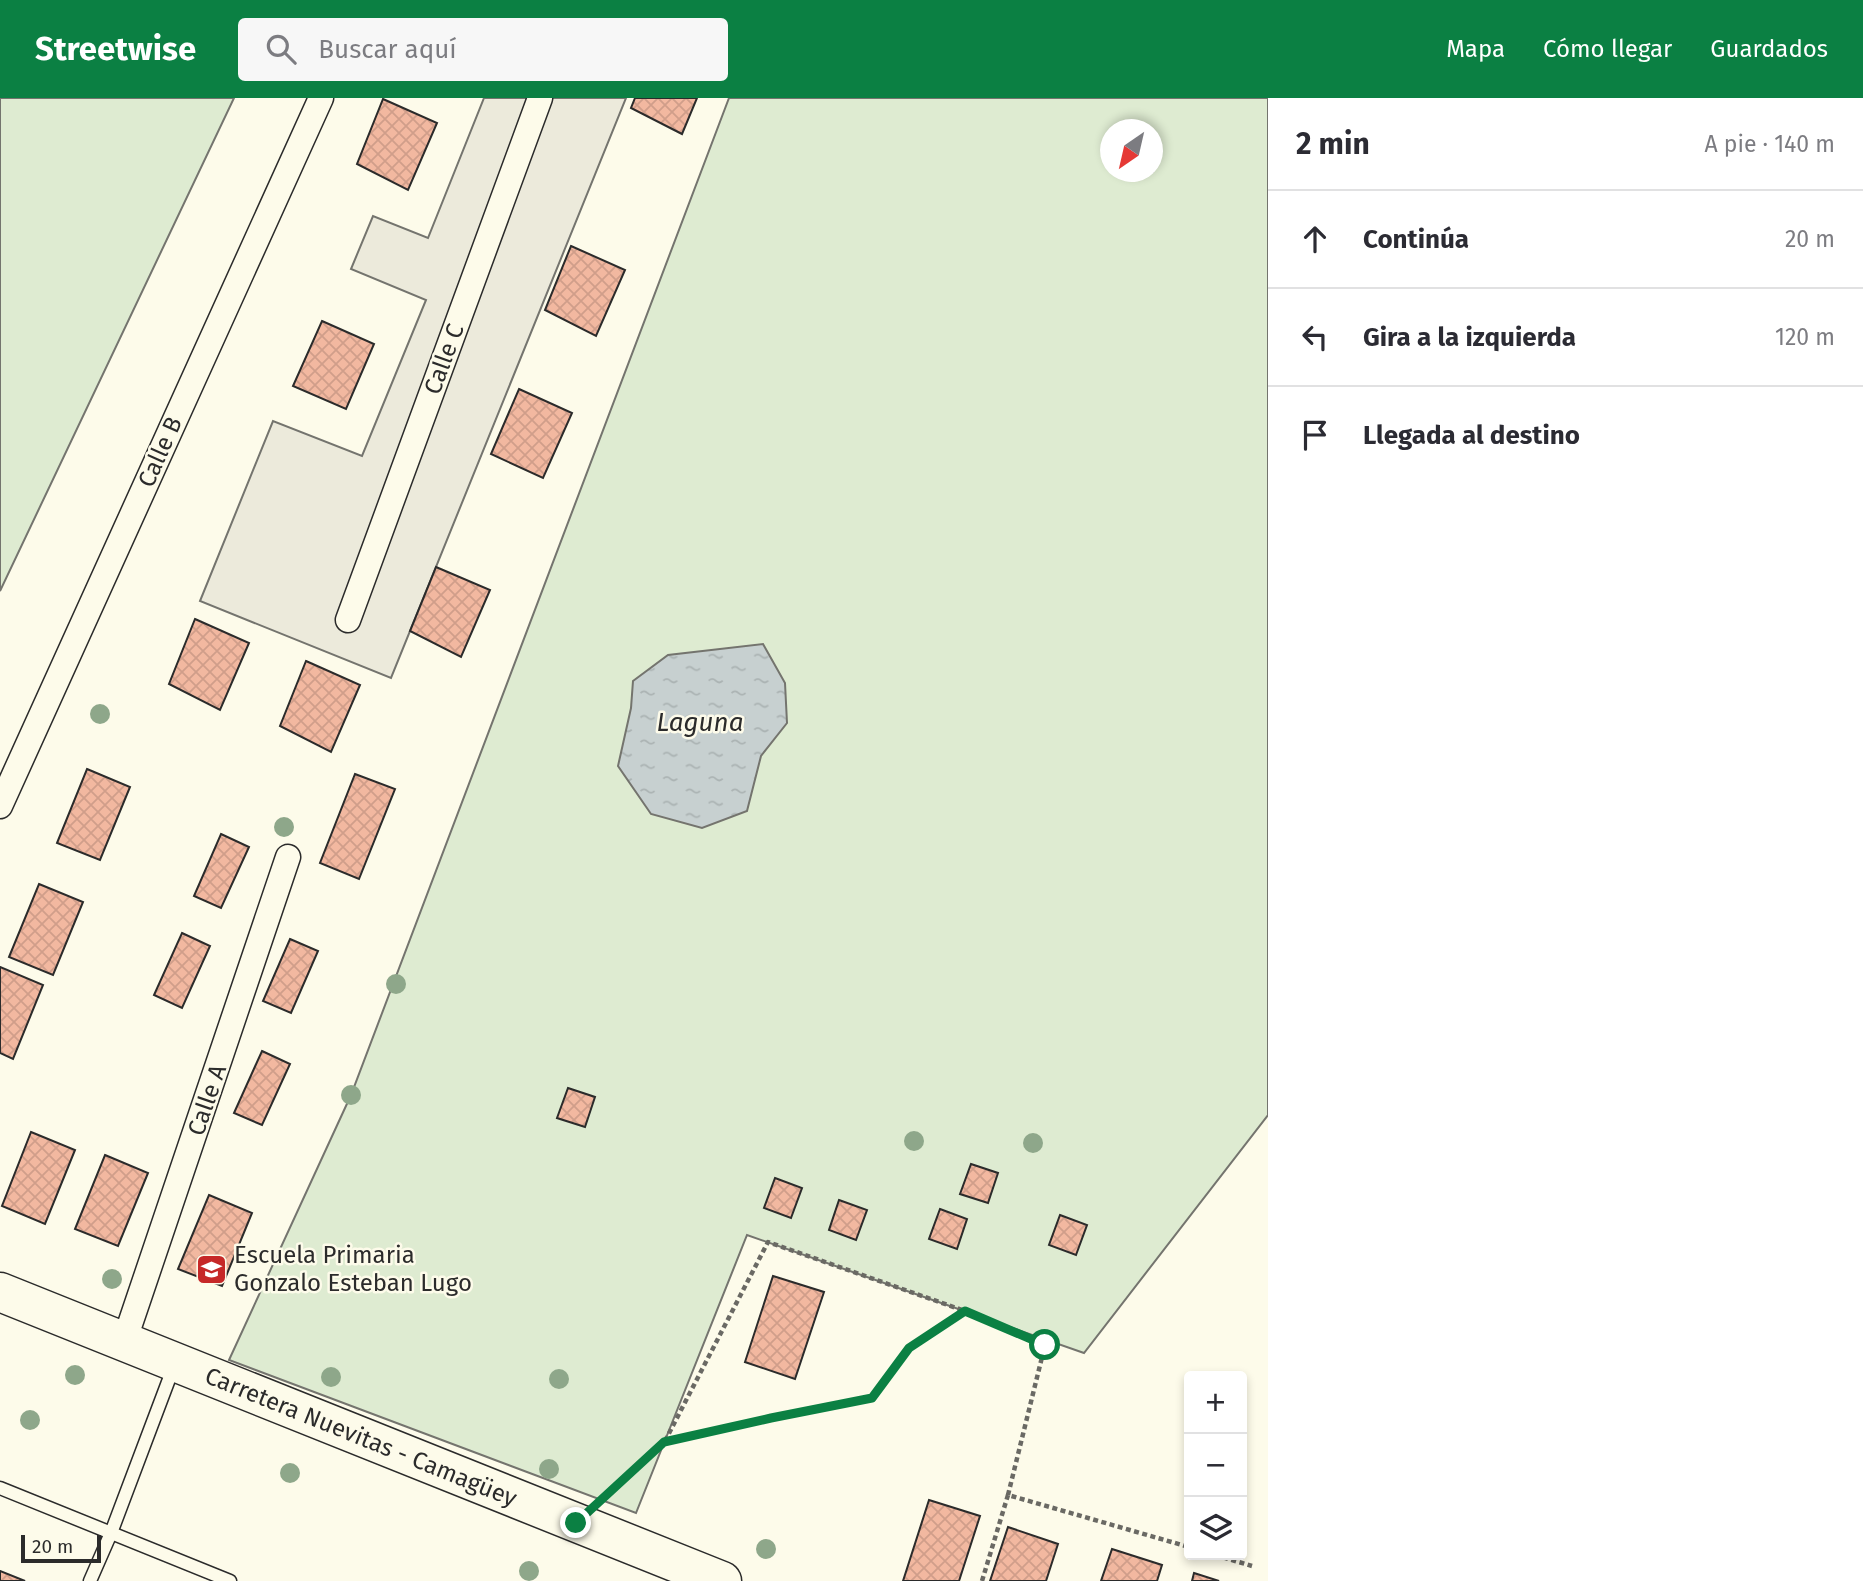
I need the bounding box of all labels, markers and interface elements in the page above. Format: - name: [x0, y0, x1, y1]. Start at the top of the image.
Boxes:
- search box: [238, 18, 728, 81]
- text: Streetwise: [35, 29, 196, 69]
- icon: search: [262, 30, 300, 68]
- text: Buscar aquí: [318, 34, 457, 65]
- text: Mapa: [1446, 35, 1505, 63]
- text: Cómo llegar: [1543, 35, 1672, 63]
- text: Guardados: [1710, 35, 1828, 63]
- north arrow: [1100, 119, 1163, 182]
- text: 2 min: [1296, 126, 1370, 162]
- text: A pie · 140 m: [1704, 130, 1835, 158]
- icon: ahead: [1296, 220, 1334, 258]
- text: Continúa: [1363, 224, 1469, 255]
- text: 20 m: [1785, 225, 1835, 253]
- icon: left: [1296, 318, 1334, 356]
- street label: Calle C: [418, 320, 470, 398]
- text: Gira a la izquierda: [1363, 322, 1576, 353]
- text: 120 m: [1775, 323, 1835, 351]
- street label: Calle B: [132, 413, 188, 491]
- icon: arrive: [1296, 416, 1334, 454]
- text: Llegada al destino: [1363, 420, 1580, 451]
- water label: Laguna: [657, 707, 743, 738]
- street label: Calle A: [182, 1061, 232, 1139]
- place label: Escuela Primaria Gonzalo Esteban Lugo: [234, 1241, 472, 1297]
- school or university icon: Escuela Primaria Gonzalo Esteban Lugo: [194, 1252, 228, 1286]
- route start: [1029, 1329, 1060, 1360]
- street label: Carretera Nuevitas - Camagüey: [201, 1361, 521, 1513]
- map controls: [1184, 1371, 1247, 1560]
- button: +: [1184, 1371, 1247, 1434]
- button: −: [1184, 1434, 1247, 1497]
- button: layers: [1184, 1497, 1247, 1560]
- route end: [560, 1507, 591, 1538]
- scale bar: [21, 1532, 102, 1564]
- text: 20 m: [32, 1535, 73, 1558]

